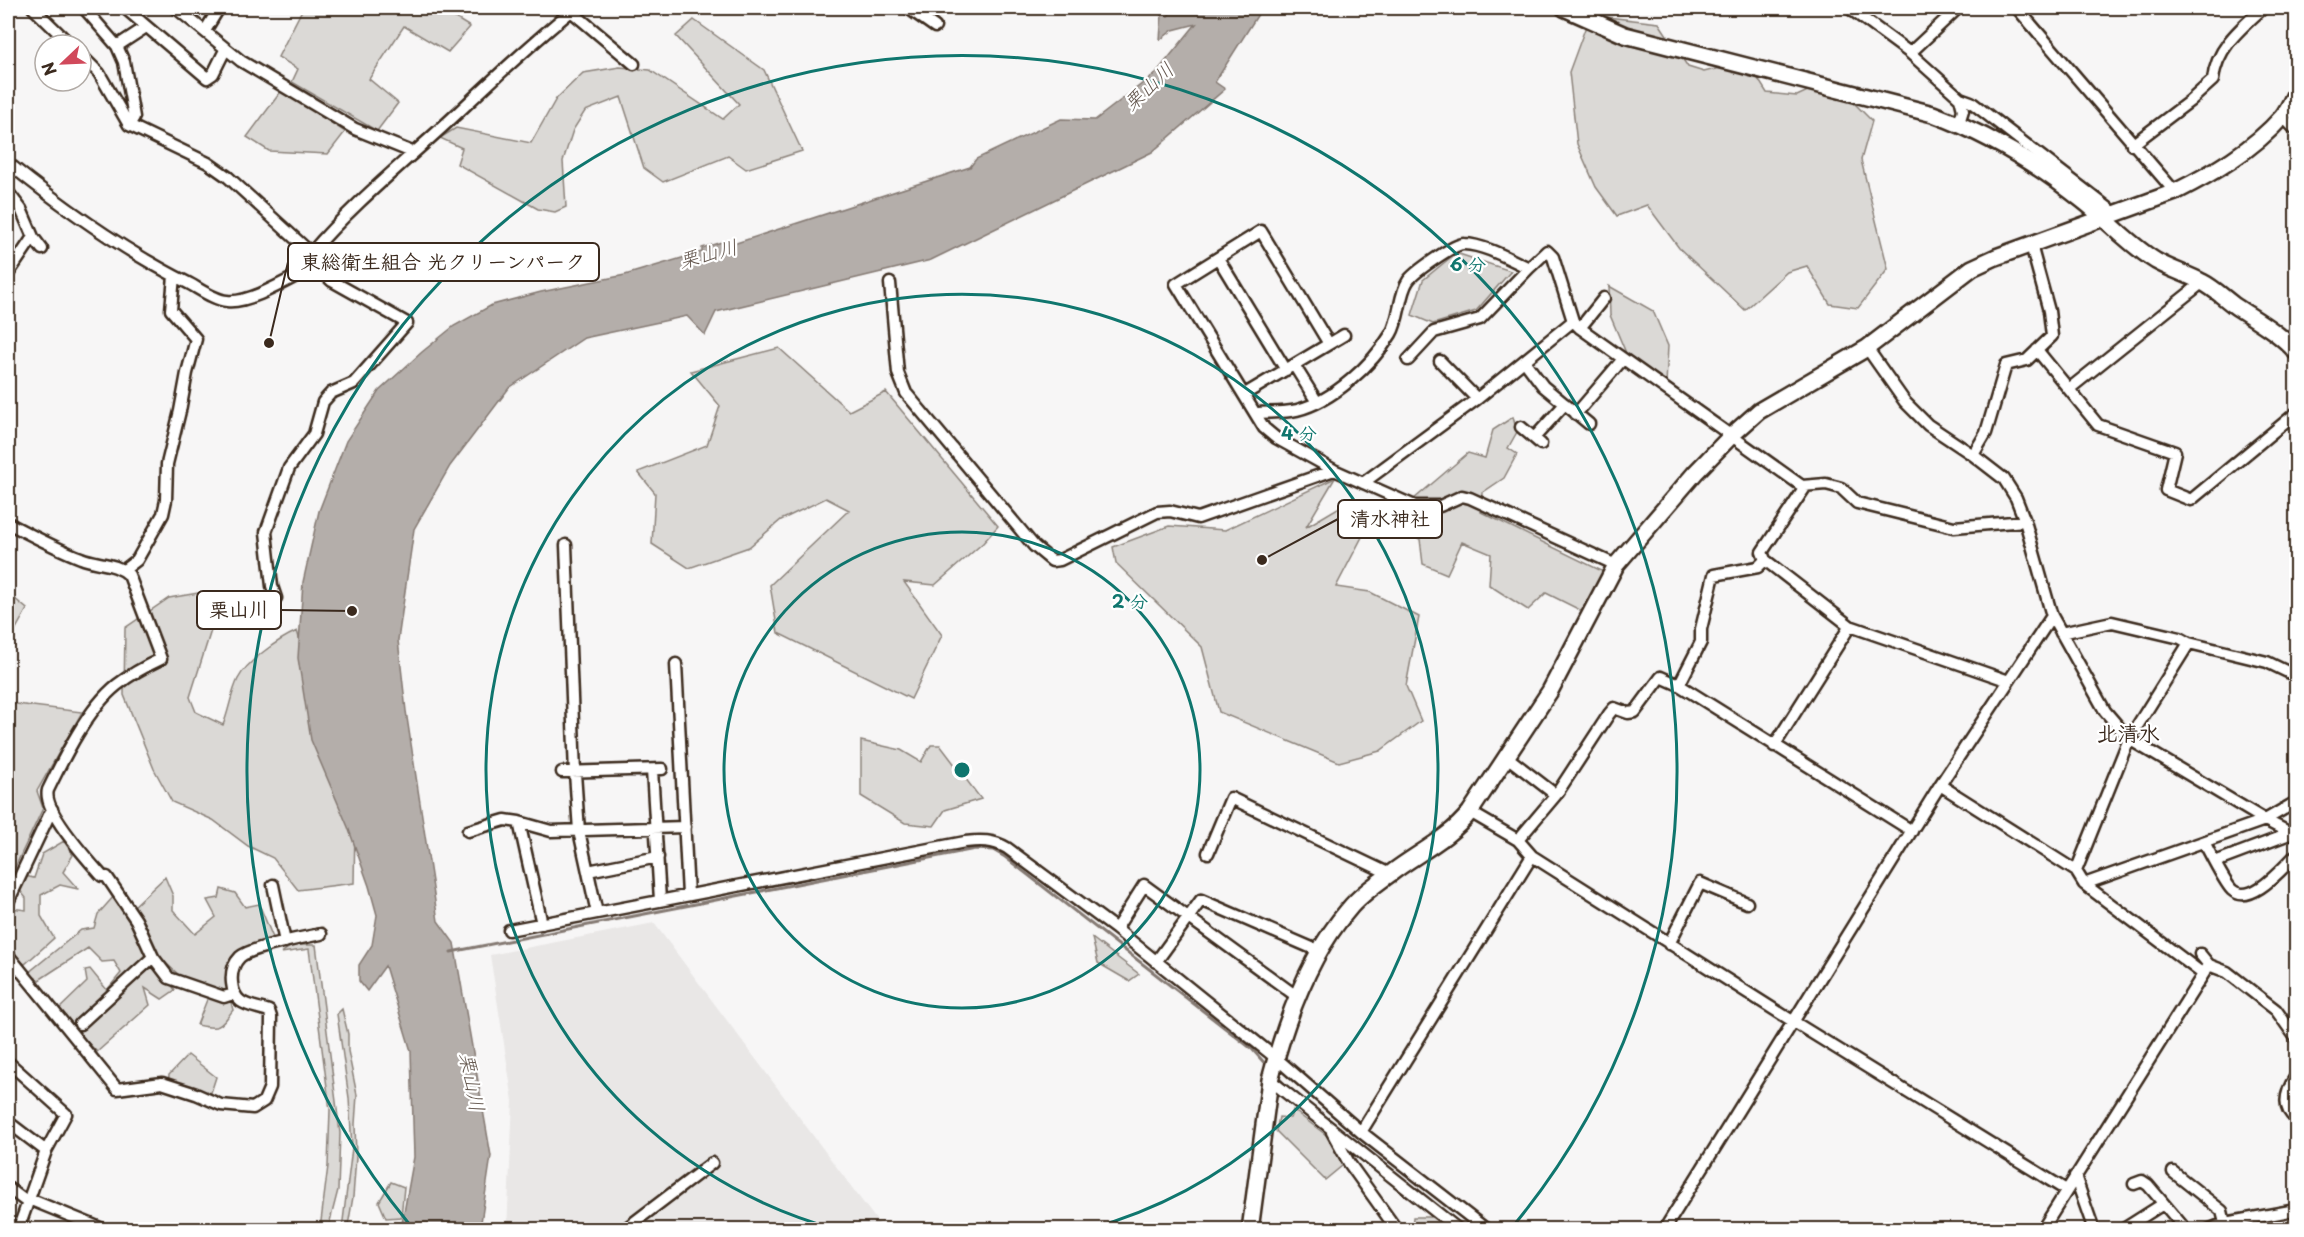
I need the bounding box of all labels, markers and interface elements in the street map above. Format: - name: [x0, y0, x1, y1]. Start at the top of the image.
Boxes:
- north arrow: [33, 33, 93, 93]
- water label: 栗山川: [1116, 55, 1180, 117]
- text: N: [35, 59, 62, 80]
- water label: 栗山川: [675, 231, 741, 275]
- callout: 東総衛生組合 光クリーンパーク: [288, 243, 599, 281]
- text: 東総衛生組合 光クリーンパーク: [301, 246, 585, 276]
- text: 6 分: [1450, 250, 1486, 277]
- text: 4 分: [1281, 419, 1317, 446]
- callout: 清水神社: [1338, 500, 1442, 538]
- text: 清水神社: [1350, 503, 1430, 533]
- text: 2 分: [1112, 587, 1148, 614]
- callout: 栗山川: [197, 591, 281, 629]
- text: 栗山川: [209, 594, 269, 624]
- district label: 北清水: [2097, 716, 2160, 748]
- centre of rings: [952, 760, 972, 780]
- water label: 栗山川: [453, 1050, 493, 1114]

